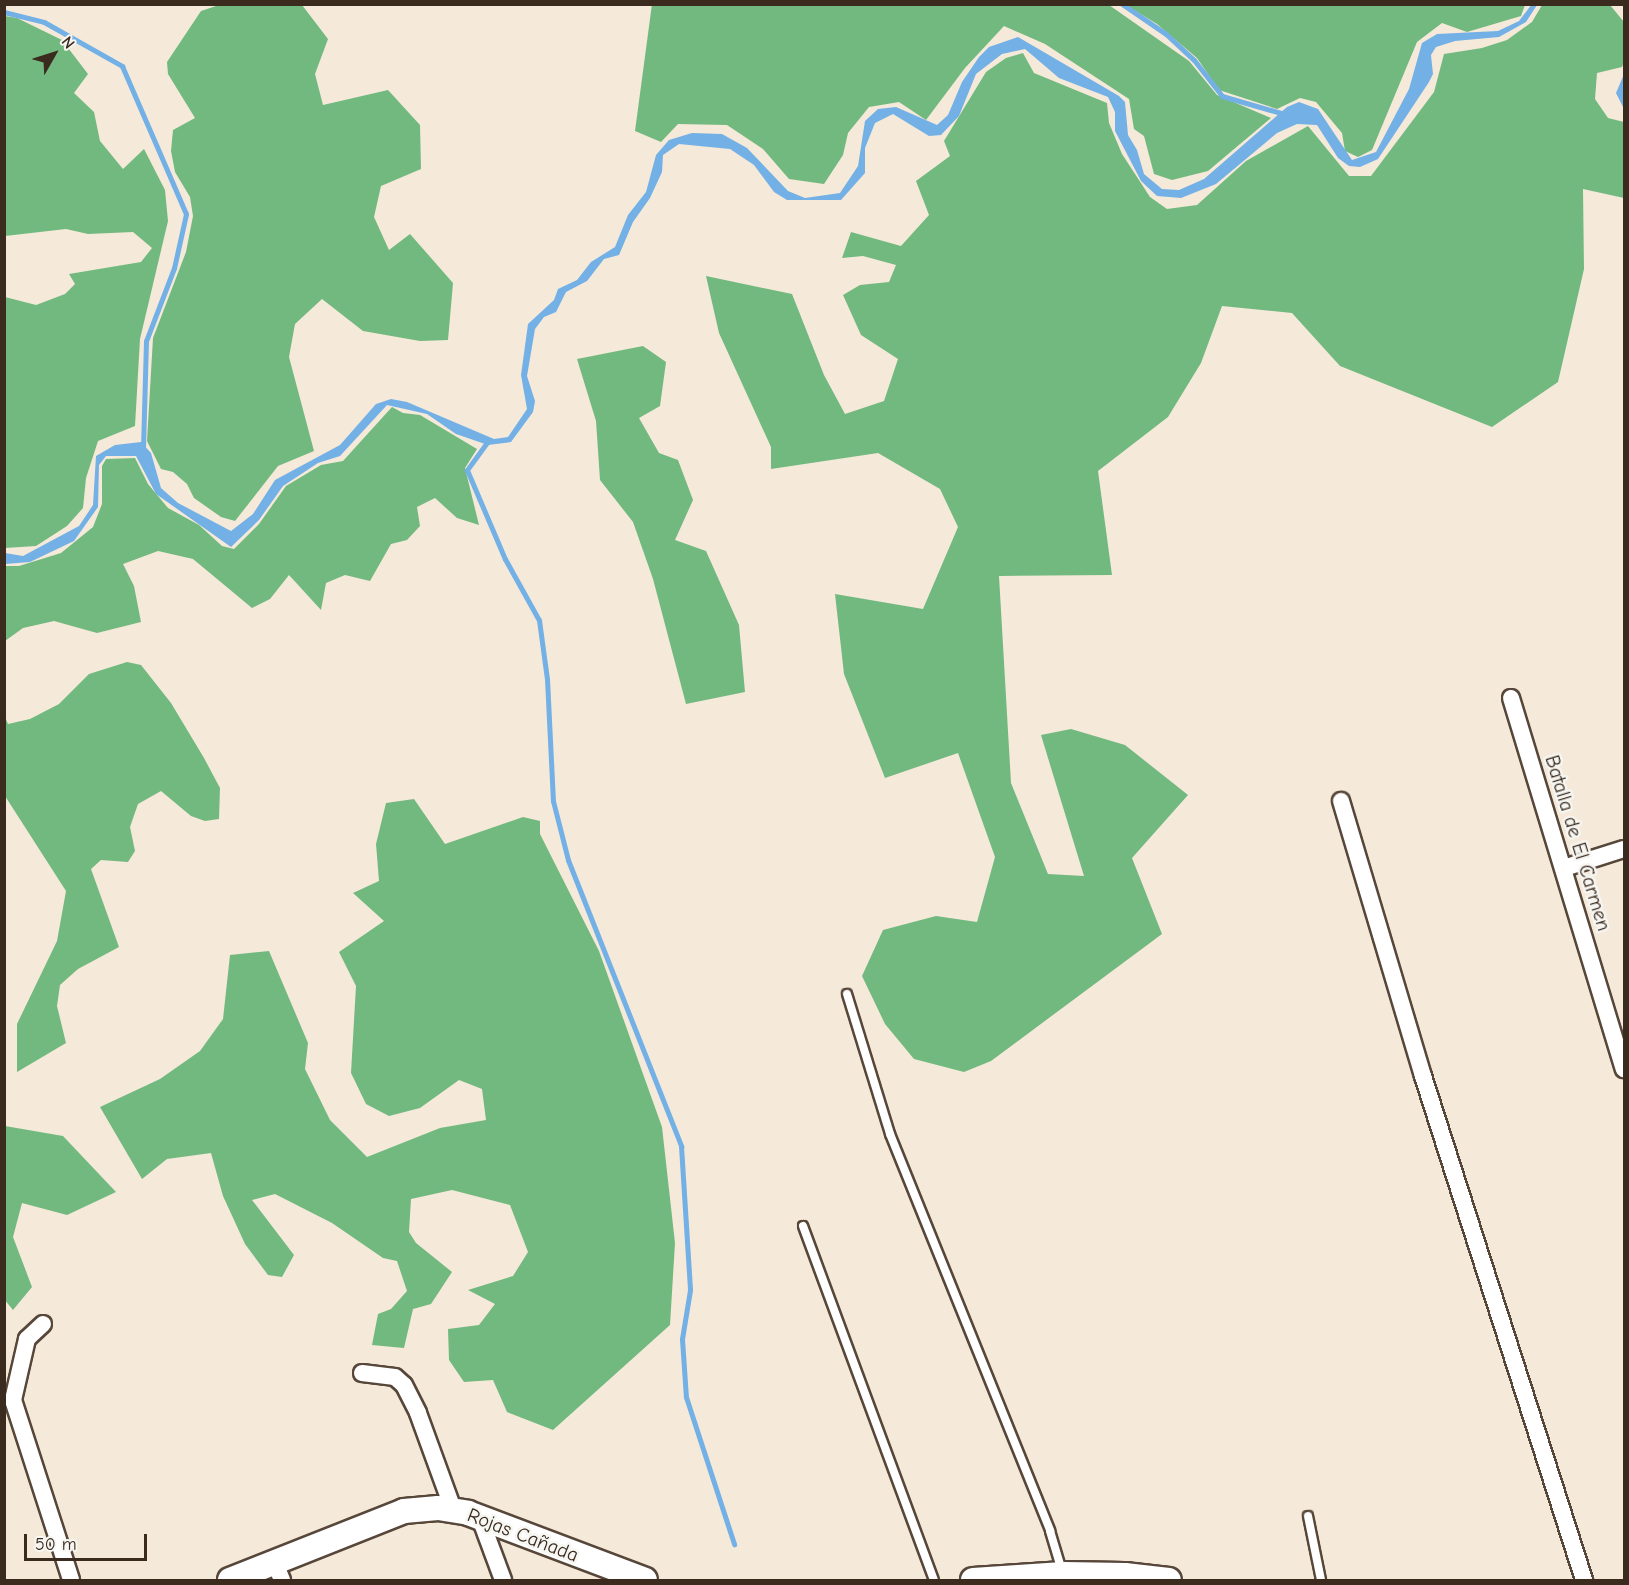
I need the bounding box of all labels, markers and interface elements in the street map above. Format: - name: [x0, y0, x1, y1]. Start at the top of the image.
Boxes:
- north arrow: [24, 24, 84, 84]
- text: N: [58, 33, 78, 52]
- street label: Batalla de El Carmen: [1540, 752, 1616, 934]
- street label: Rojas Cañada: [464, 1503, 582, 1567]
- scale bar: [27, 1522, 150, 1560]
- text: 50 m: [35, 1534, 77, 1555]

